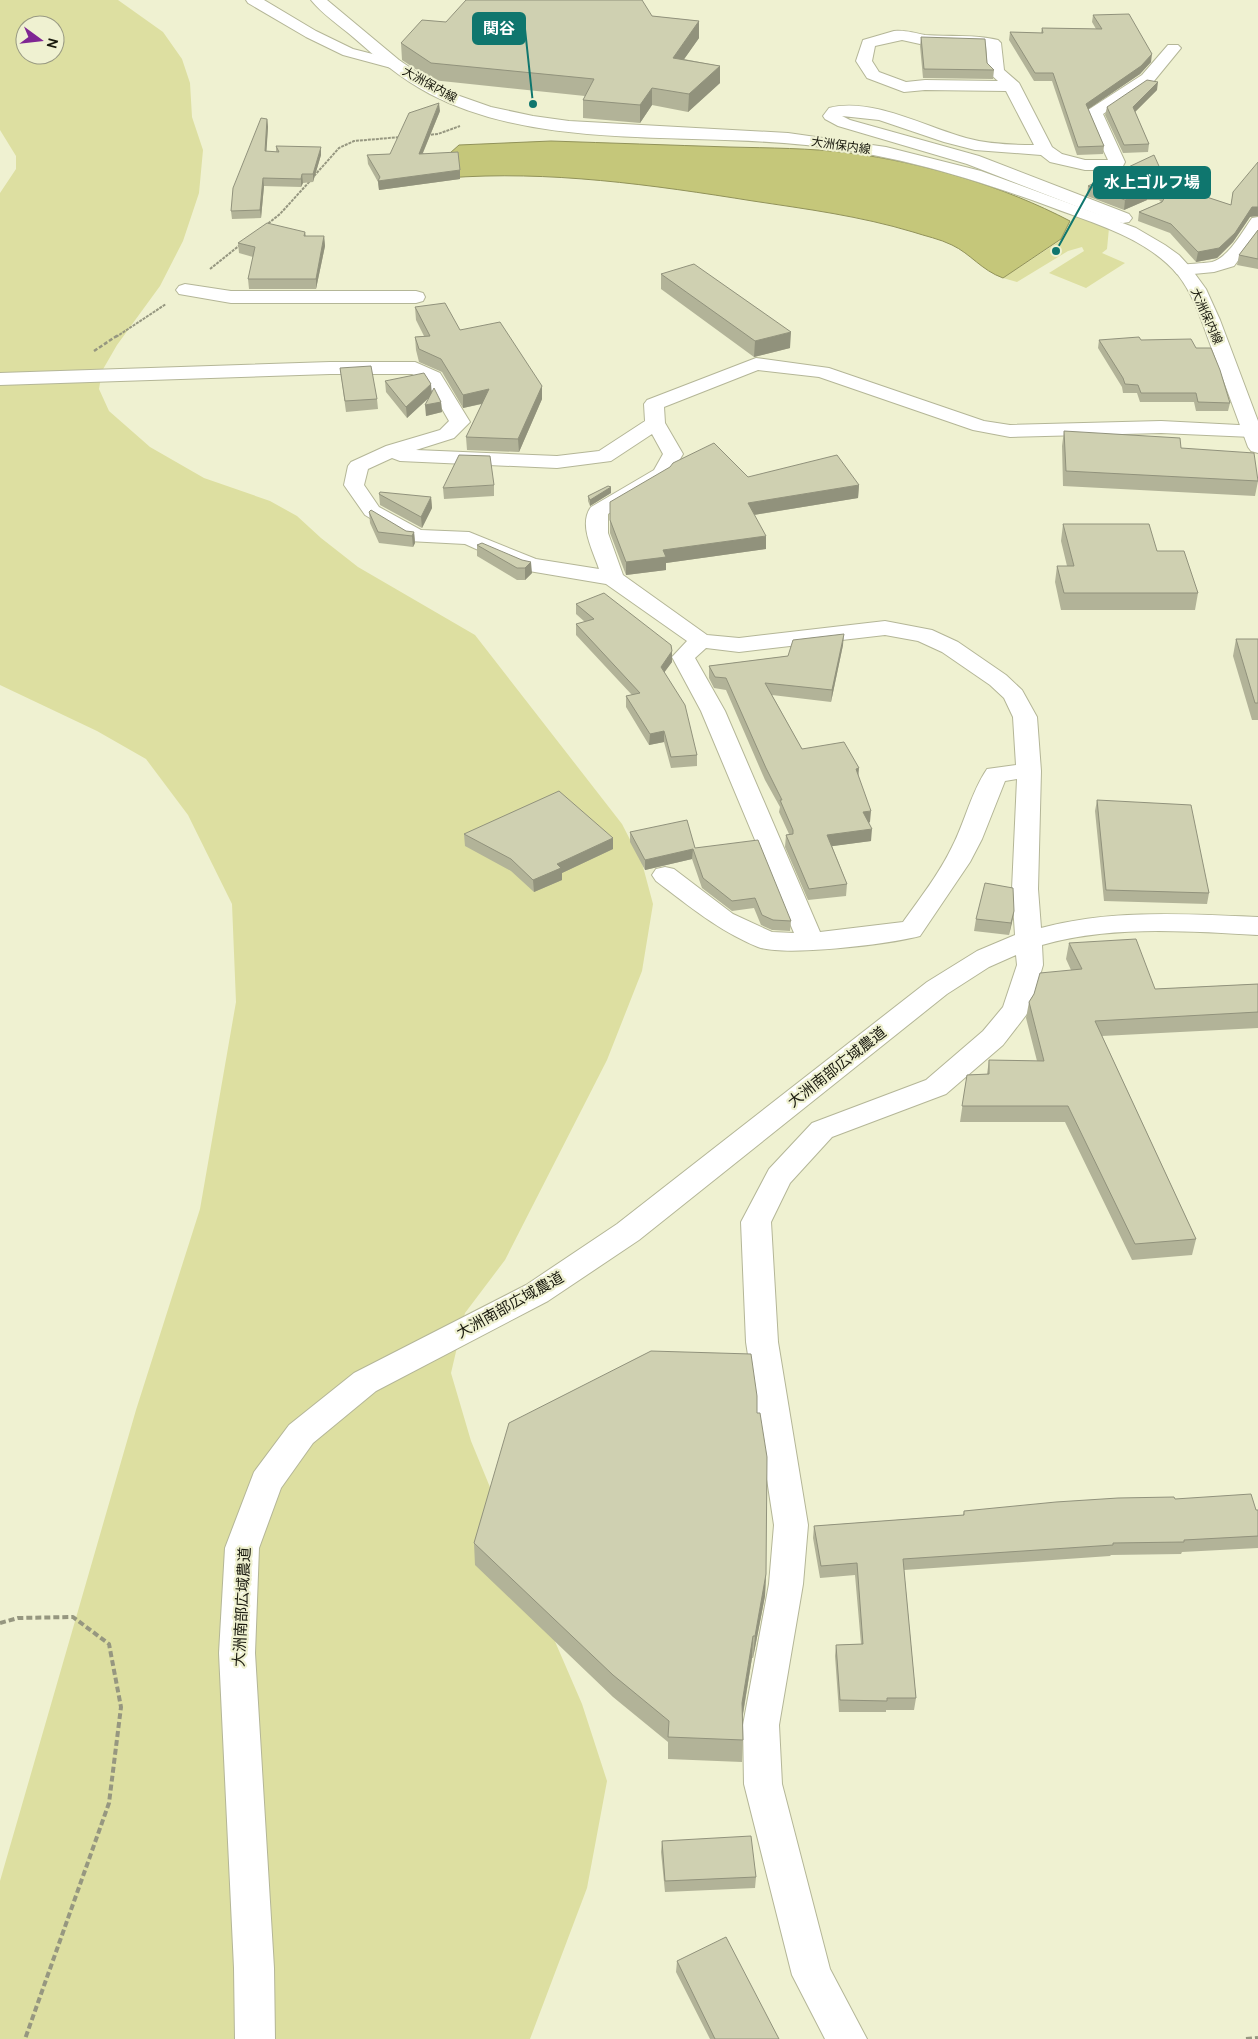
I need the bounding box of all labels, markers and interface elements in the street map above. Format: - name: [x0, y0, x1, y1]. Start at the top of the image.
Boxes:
- callout: 関谷: [473, 13, 525, 44]
- north arrow: [15, 15, 65, 65]
- text: 関谷: [483, 19, 515, 38]
- text: N: [43, 36, 63, 50]
- street label: 大洲保内線: [400, 63, 460, 105]
- street label: 大洲保内線: [810, 133, 872, 157]
- callout: 水上ゴルフ場: [1094, 167, 1210, 198]
- text: 水上ゴルフ場: [1104, 173, 1200, 192]
- street label: 大洲保内線: [1188, 286, 1226, 346]
- street label: 大洲南部広域農道: [784, 1023, 890, 1111]
- street label: 大洲南部広域農道: [453, 1268, 567, 1342]
- street label: 大洲南部広域農道: [230, 1547, 254, 1667]

